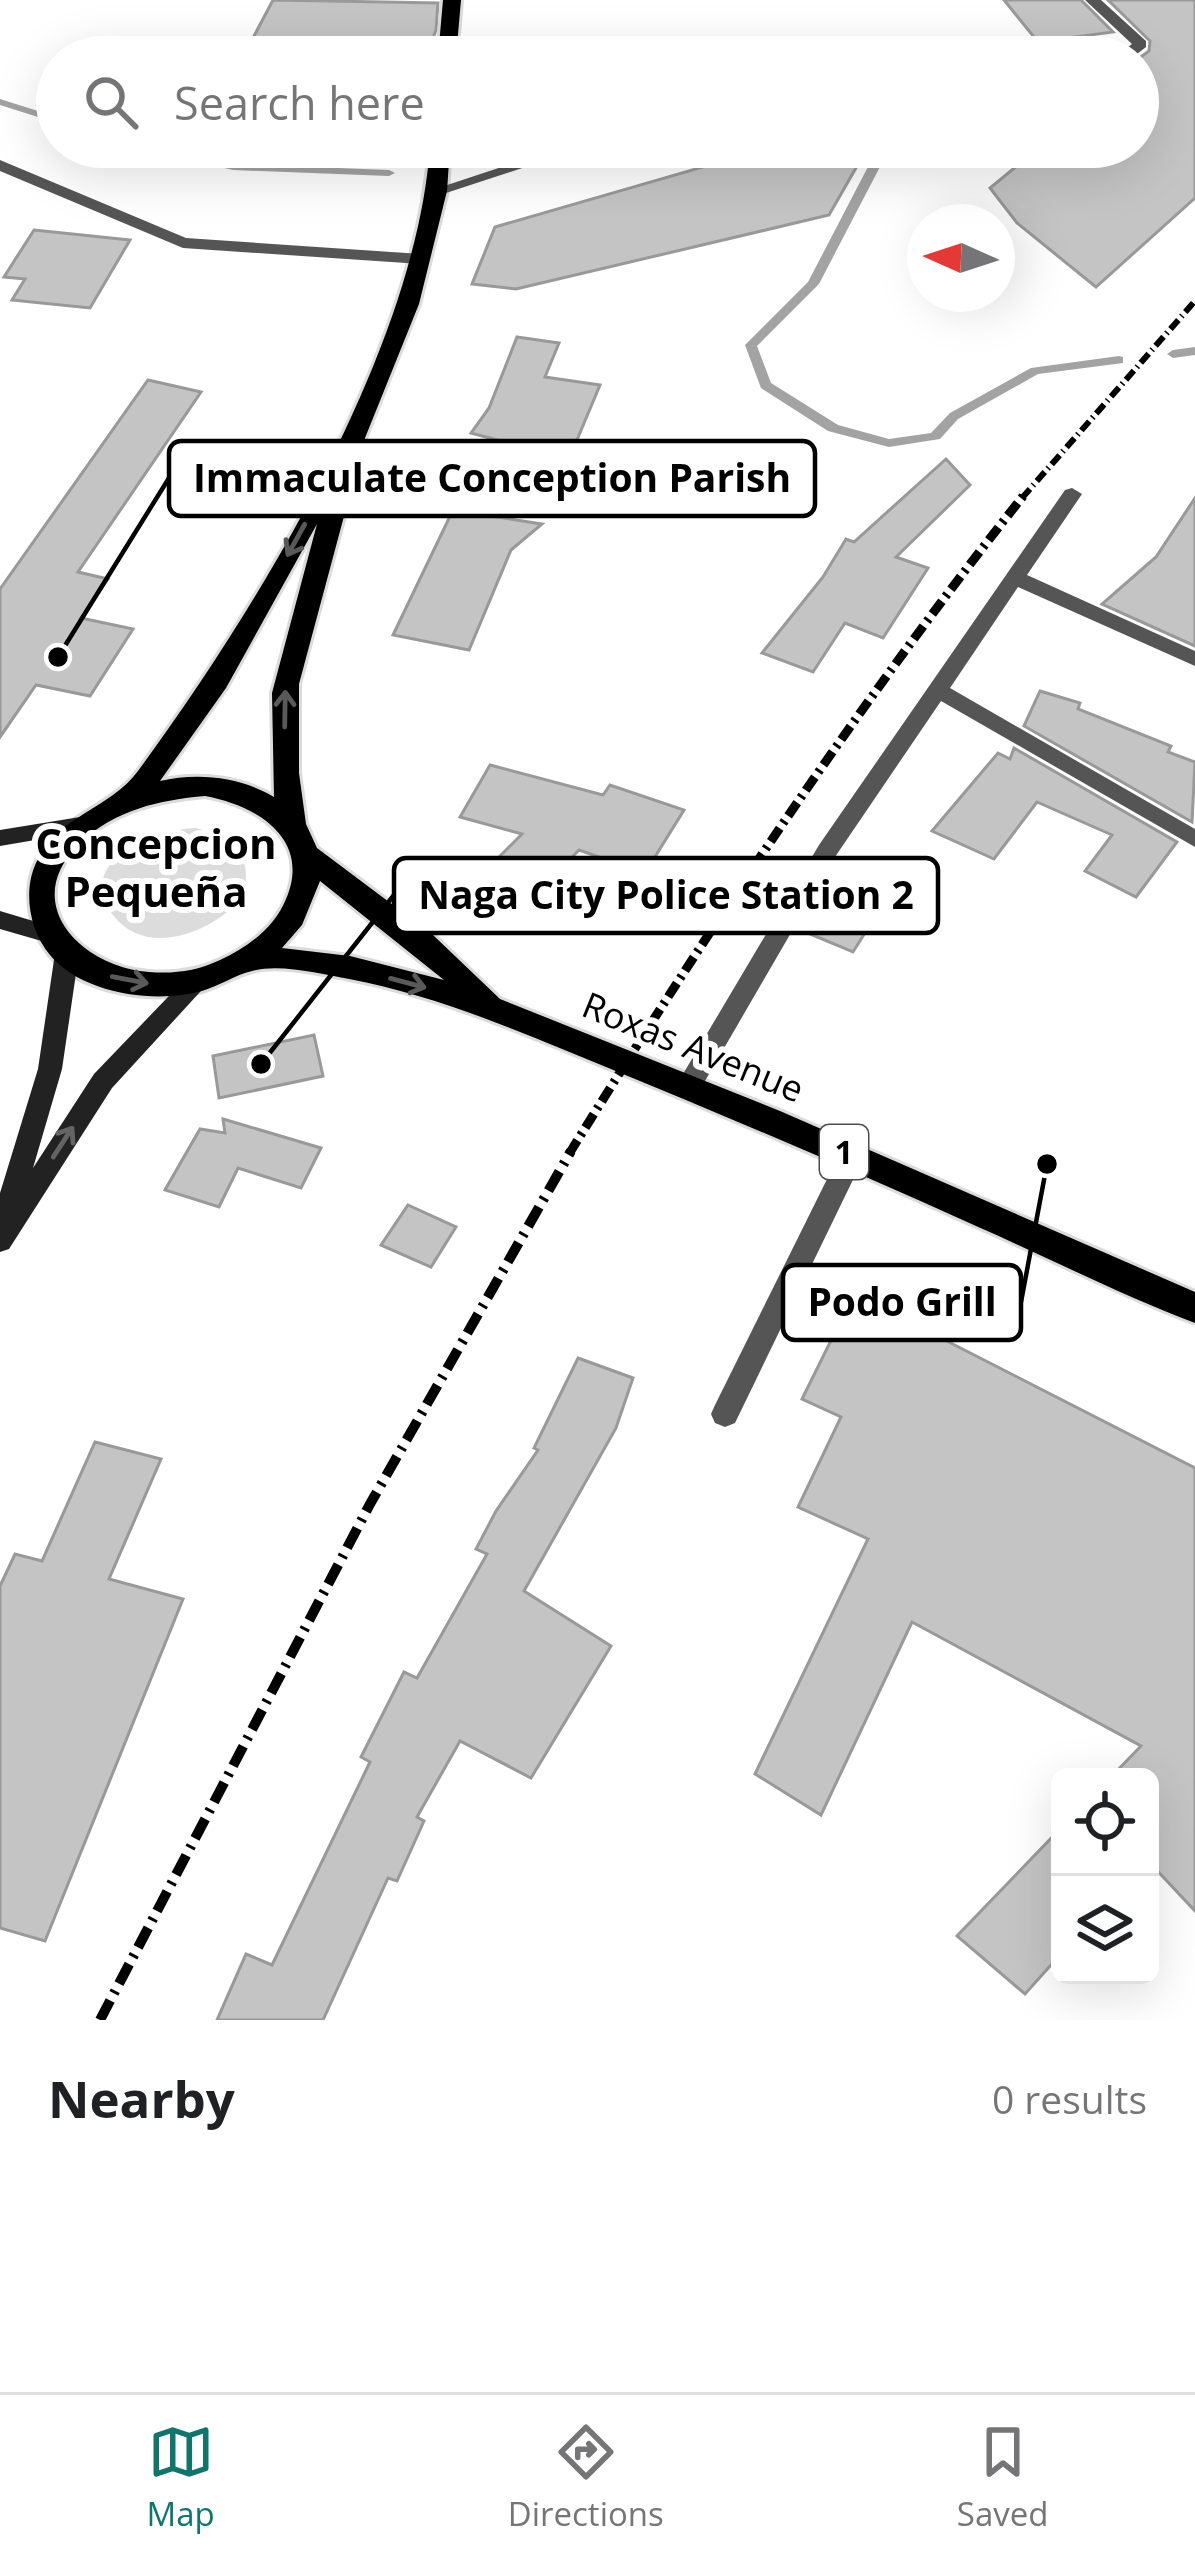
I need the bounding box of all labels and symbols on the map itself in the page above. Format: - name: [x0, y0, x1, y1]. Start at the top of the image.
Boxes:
- north arrow: [907, 204, 1015, 312]
- callout: Immaculate Conception Parish: [169, 441, 815, 516]
- text: Immaculate Conception Parish: [193, 450, 791, 503]
- one-way arrow: [283, 522, 307, 557]
- one-way arrow: [274, 691, 297, 730]
- district label: Concepcion Pequeña: [35, 814, 277, 919]
- callout: Naga City Police Station 2: [394, 858, 938, 933]
- text: Naga City Police Station 2: [418, 867, 914, 920]
- one-way arrow: [110, 970, 149, 992]
- one-way arrow: [388, 973, 426, 995]
- street label: Roxas Avenue: [575, 980, 811, 1113]
- road number: 1: [820, 1125, 868, 1179]
- one-way arrow: [51, 1126, 75, 1160]
- callout: Podo Grill: [783, 1265, 1021, 1340]
- text: Podo Grill: [807, 1274, 997, 1327]

